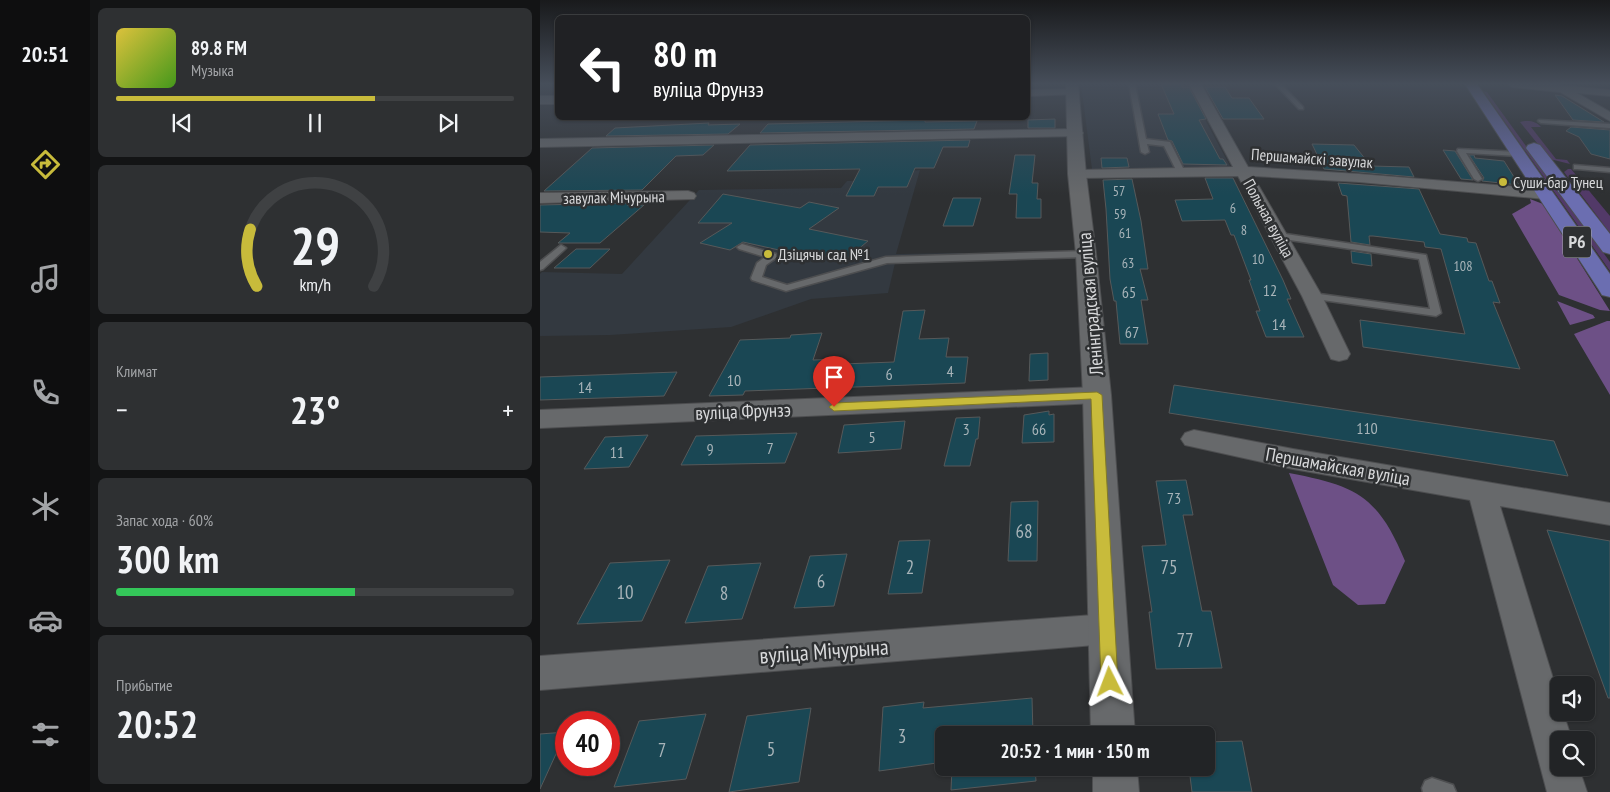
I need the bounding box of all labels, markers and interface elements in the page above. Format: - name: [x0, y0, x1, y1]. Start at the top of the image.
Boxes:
- text: 80 m: [653, 31, 717, 77]
- icon: left: [570, 35, 635, 100]
- text: 89.8 FM: [191, 36, 247, 60]
- text: 20:51: [21, 40, 69, 68]
- text: Музыка: [191, 60, 234, 80]
- text: вуліца Фрунзэ: [653, 75, 764, 103]
- icon: previous: [168, 109, 196, 137]
- icon: pause: [301, 109, 329, 137]
- icon: next: [434, 109, 462, 137]
- street label: Першамайскі завулак: [1251, 144, 1374, 172]
- icon: directions: [28, 147, 63, 182]
- place label: Суши-бар Тунец: [1513, 172, 1603, 192]
- street label: Польная вуліца: [1239, 175, 1299, 261]
- marker: Суши-бар Тунец: [1497, 176, 1509, 188]
- house number: 57: [1113, 182, 1125, 200]
- street label: завулак Мічурына: [563, 186, 665, 208]
- house number: 6: [1230, 199, 1236, 217]
- house number: 59: [1114, 205, 1126, 223]
- text: 29: [290, 212, 340, 279]
- house number: 8: [1241, 221, 1247, 239]
- house number: 61: [1119, 224, 1131, 242]
- road number: Р6: [1563, 226, 1591, 258]
- street label: Ленінградская вуліца: [1072, 232, 1108, 377]
- place label: Дзіцячы сад №1: [778, 244, 870, 264]
- marker: Дзіцячы сад №1: [762, 248, 774, 260]
- house number: 10: [1252, 250, 1264, 268]
- house number: 63: [1122, 254, 1134, 272]
- house number: 108: [1454, 257, 1472, 275]
- icon: music: [28, 261, 63, 296]
- text: km/h: [299, 273, 331, 296]
- house number: 12: [1263, 280, 1277, 300]
- house number: 65: [1122, 282, 1136, 302]
- house number: 14: [1272, 314, 1286, 334]
- house number: 67: [1125, 322, 1139, 342]
- pin: [813, 356, 855, 407]
- text: Климат: [116, 361, 157, 381]
- house number: 4: [946, 361, 954, 381]
- icon: arrive: [820, 363, 848, 391]
- house number: 6: [885, 364, 893, 384]
- house number: 10: [727, 370, 741, 390]
- icon: phone: [28, 375, 63, 410]
- house number: 14: [578, 377, 592, 397]
- text: 23°: [290, 385, 340, 434]
- text: −: [116, 391, 128, 428]
- text: +: [502, 391, 514, 428]
- street label: вуліца Фрунзэ: [695, 397, 791, 425]
- house number: 110: [1356, 418, 1378, 438]
- house number: 3: [962, 419, 970, 439]
- house number: 66: [1032, 419, 1046, 439]
- house number: 5: [868, 427, 876, 447]
- house number: 7: [766, 438, 774, 458]
- house number: 9: [706, 439, 714, 459]
- street label: Першамайская вуліца: [1264, 441, 1412, 491]
- house number: 11: [610, 442, 624, 462]
- house number: 73: [1167, 488, 1181, 508]
- icon: climate: [28, 489, 63, 524]
- text: Запас хода · 60%: [116, 510, 213, 530]
- house number: 68: [1015, 519, 1033, 543]
- text: 300 km: [116, 534, 219, 583]
- house number: 2: [906, 555, 914, 579]
- house number: 75: [1160, 555, 1178, 579]
- house number: 6: [817, 569, 825, 593]
- house number: 10: [616, 580, 634, 604]
- house number: 8: [720, 581, 728, 605]
- icon: car: [28, 603, 63, 638]
- house number: 77: [1176, 628, 1194, 652]
- street label: вуліца Мічурына: [759, 633, 889, 669]
- position arrow: [1083, 655, 1135, 707]
- text: Прибытие: [116, 675, 173, 695]
- map controls: [1550, 676, 1595, 776]
- button: sound: [1550, 676, 1595, 721]
- text: 20:52: [116, 699, 198, 748]
- speed limit sign: 40: [555, 711, 620, 776]
- icon: filters: [28, 717, 63, 752]
- house number: 3: [898, 724, 906, 748]
- button: search: [1550, 731, 1595, 776]
- house number: 5: [767, 737, 775, 761]
- house number: 7: [658, 738, 666, 762]
- text: 20:52 · 1 мин · 150 m: [1001, 739, 1149, 763]

